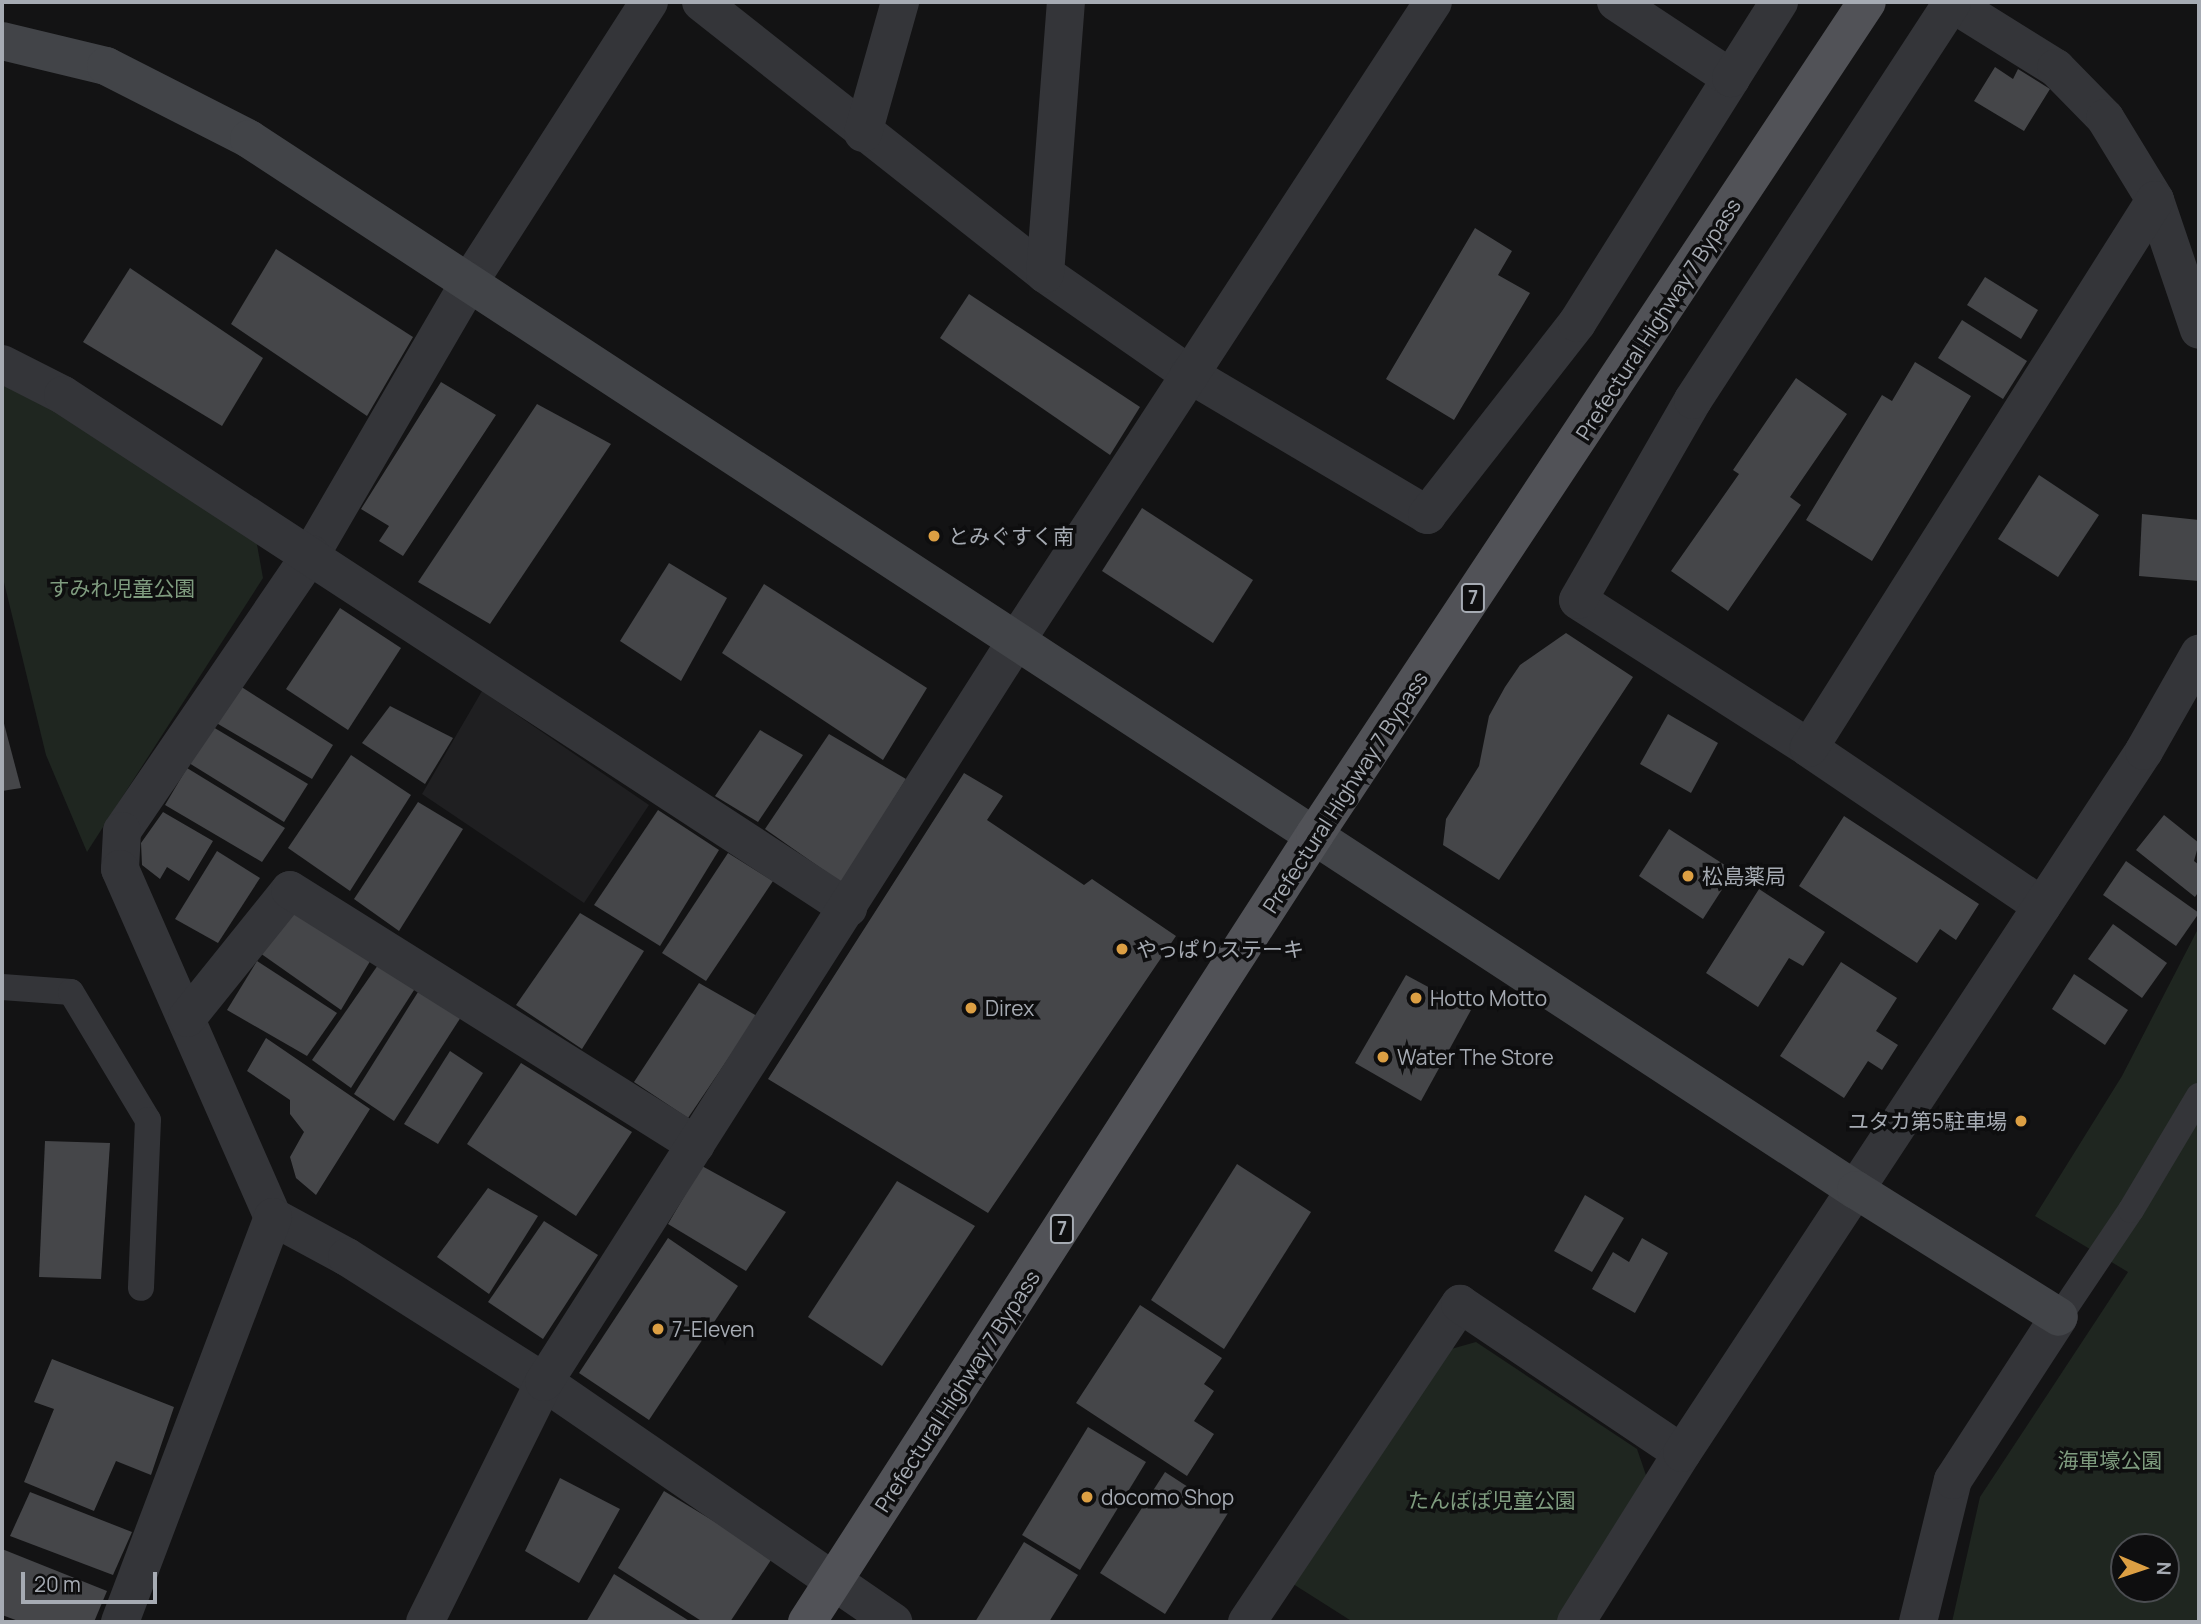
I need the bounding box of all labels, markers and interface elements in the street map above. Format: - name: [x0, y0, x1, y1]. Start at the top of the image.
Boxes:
- street label: Prefectural Highway 7 Bypass: [1570, 194, 1746, 444]
- place label: とみぐすく南: [948, 523, 1074, 549]
- marker: とみぐすく南: [926, 528, 942, 544]
- park label: すみれ児童公園: [49, 575, 195, 601]
- road number: 7: [1461, 582, 1485, 614]
- street label: Prefectural Highway 7 Bypass: [1257, 667, 1433, 917]
- place label: 松島薬局: [1702, 863, 1786, 889]
- marker: 松島薬局: [1680, 868, 1696, 884]
- place label: やっぱりステーキ: [1136, 936, 1304, 962]
- marker: やっぱりステーキ: [1114, 941, 1130, 957]
- place label: Hotto Motto: [1430, 985, 1547, 1011]
- marker: Hotto Motto: [1408, 990, 1424, 1006]
- place label: Direx: [985, 995, 1034, 1021]
- marker: Direx: [963, 1000, 979, 1016]
- place label: Water The Store: [1397, 1044, 1554, 1070]
- marker: Water The Store: [1375, 1049, 1391, 1065]
- place label: ユタカ第5駐車場: [1848, 1108, 2007, 1134]
- marker: ユタカ第5駐車場: [2013, 1113, 2029, 1129]
- road number: 7: [1050, 1214, 1074, 1245]
- street label: Prefectural Highway 7 Bypass: [869, 1266, 1045, 1516]
- place label: 7-Eleven: [672, 1316, 754, 1342]
- marker: 7-Eleven: [650, 1321, 666, 1337]
- park label: 海軍壕公園: [2058, 1447, 2162, 1473]
- place label: docomo Shop: [1101, 1484, 1234, 1510]
- park label: たんぽぽ児童公園: [1408, 1487, 1576, 1513]
- marker: docomo Shop: [1079, 1489, 1095, 1505]
- north arrow: [2110, 1533, 2180, 1603]
- scale bar: [24, 1558, 161, 1602]
- text: N: [2151, 1561, 2177, 1576]
- text: 20 m: [34, 1570, 81, 1598]

